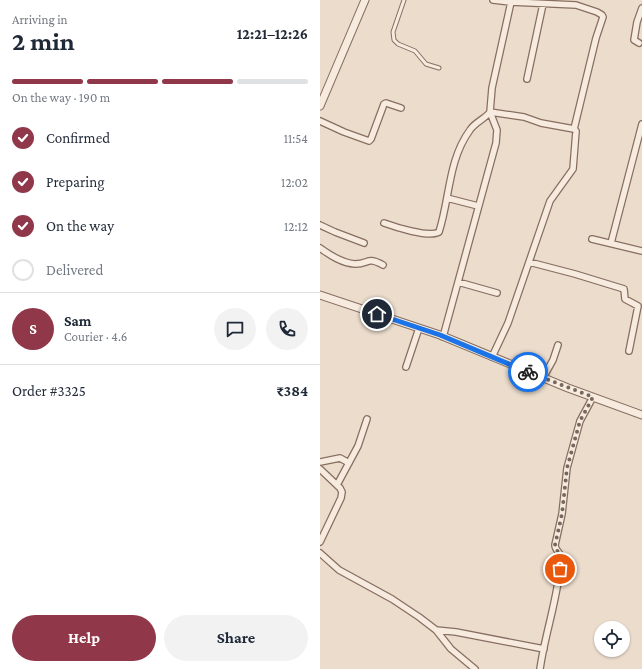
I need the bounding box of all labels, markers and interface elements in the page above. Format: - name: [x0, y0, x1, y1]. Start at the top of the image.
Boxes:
- text: Arriving in: [12, 12, 68, 27]
- text: 12:21–12:26: [237, 26, 308, 42]
- text: 2 min: [12, 27, 75, 56]
- text: On the way · 190 m: [12, 90, 110, 105]
- icon: check: [12, 127, 34, 149]
- text: Confirmed: [46, 130, 110, 146]
- text: 11:54: [284, 131, 308, 146]
- icon: check: [12, 171, 34, 193]
- text: Preparing: [46, 174, 105, 190]
- text: 12:02: [281, 175, 308, 190]
- icon: check: [12, 215, 34, 237]
- text: On the way: [46, 218, 114, 234]
- text: 12:12: [284, 219, 308, 234]
- text: Delivered: [46, 262, 103, 278]
- pin: [360, 297, 394, 331]
- icon: home: [366, 303, 388, 325]
- button: chat: [214, 308, 256, 350]
- button: phone: [266, 308, 308, 350]
- text: Sam: [64, 313, 92, 329]
- text: S: [29, 321, 37, 337]
- text: Courier · 4.6: [64, 329, 127, 344]
- courier: [508, 352, 548, 392]
- icon: bike: [517, 361, 539, 383]
- text: Order #3325: [12, 383, 86, 399]
- text: ₹384: [276, 383, 308, 399]
- pin: [543, 552, 577, 586]
- icon: bag: [549, 558, 571, 580]
- button: Help: [12, 615, 156, 661]
- button: Share: [164, 615, 308, 661]
- map controls: [594, 621, 630, 657]
- button: locate: [594, 621, 630, 657]

